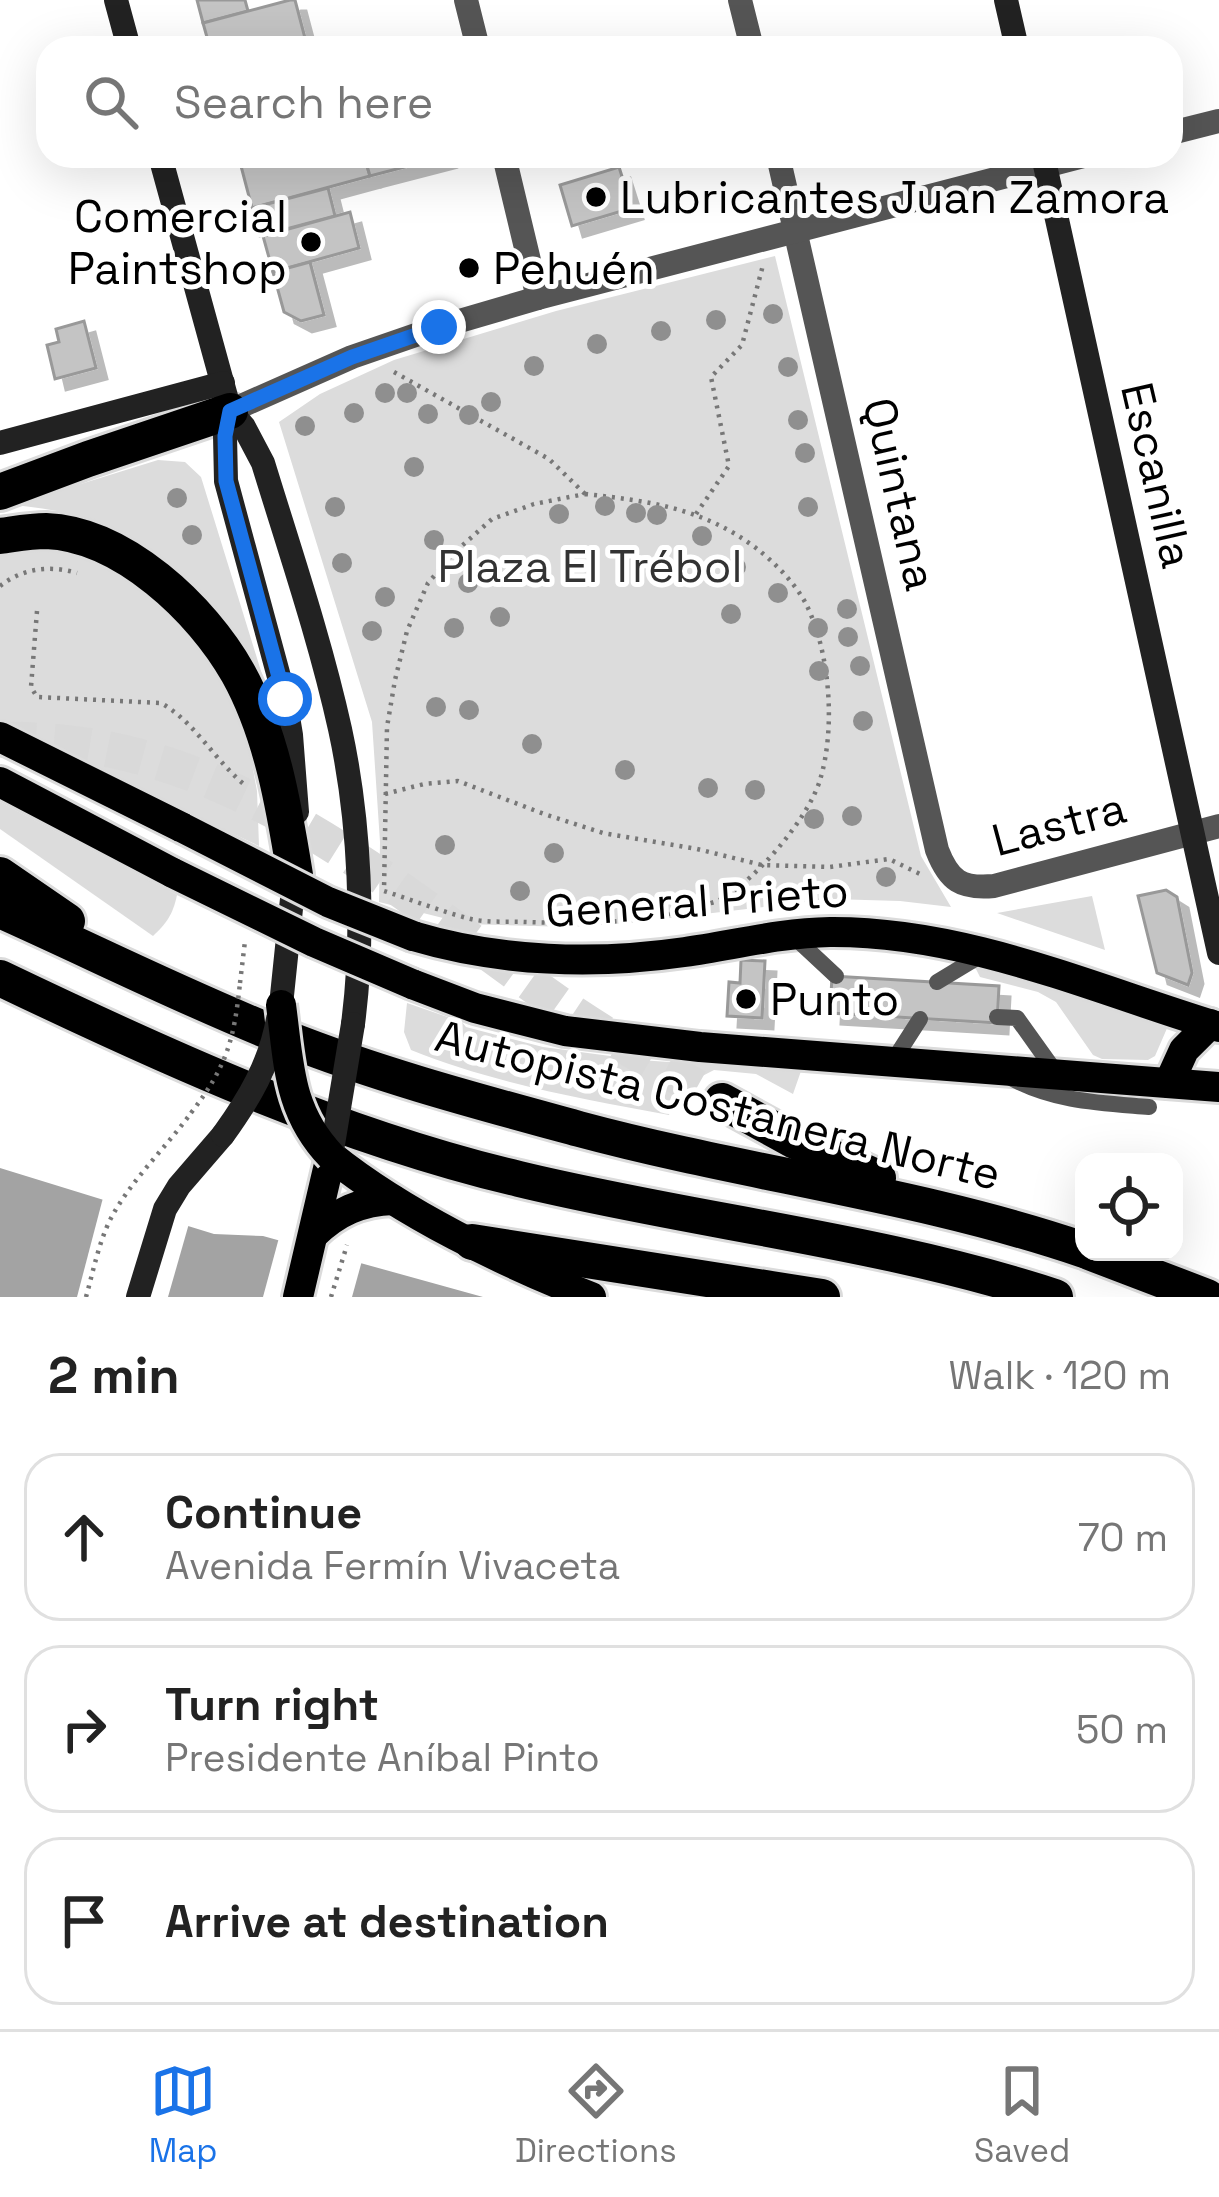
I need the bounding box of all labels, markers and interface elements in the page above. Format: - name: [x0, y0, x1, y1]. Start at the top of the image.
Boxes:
- search box: [36, 36, 1183, 168]
- icon: search: [78, 69, 144, 135]
- text: Search here: [174, 74, 433, 131]
- place label: Lubricantes Juan Zamora: [620, 169, 1169, 226]
- marker: Lubricantes Juan Zamora: [583, 184, 609, 210]
- place label: Comercial Paintshop: [68, 188, 287, 297]
- marker: Comercial Paintshop: [298, 229, 324, 255]
- place label: Pehuén: [493, 240, 655, 297]
- marker: Pehuén: [456, 255, 482, 281]
- route end: [412, 300, 466, 354]
- street label: Escanilla: [1108, 377, 1206, 573]
- street label: Quintana: [850, 392, 950, 596]
- park label: Plaza El Trébol: [437, 538, 743, 595]
- route start: [258, 672, 312, 726]
- street label: Lastra: [986, 779, 1132, 869]
- street label: General Prieto: [544, 862, 850, 940]
- place label: Punto: [770, 971, 899, 1028]
- marker: Punto: [733, 986, 759, 1012]
- street label: Autopista Costanera Norte: [430, 1007, 1006, 1203]
- map controls: [1075, 1153, 1183, 1261]
- button: locate: [1075, 1153, 1183, 1261]
- text: 2 min: [48, 1343, 180, 1408]
- text: Walk · 120 m: [949, 1351, 1171, 1400]
- text: Continue: [165, 1484, 362, 1541]
- icon: ahead: [51, 1504, 117, 1570]
- text: 70 m: [1078, 1513, 1168, 1562]
- text: Avenida Fermín Vivaceta: [165, 1541, 620, 1590]
- text: Turn right: [165, 1676, 379, 1733]
- icon: right: [51, 1696, 117, 1762]
- text: 50 m: [1076, 1705, 1168, 1754]
- text: Presidente Aníbal Pinto: [165, 1733, 600, 1782]
- icon: arrive: [51, 1888, 117, 1954]
- text: Arrive at destination: [165, 1893, 609, 1950]
- tab: Map: [149, 2058, 217, 2172]
- tab: Directions: [515, 2058, 677, 2172]
- tab: Saved: [974, 2058, 1070, 2172]

